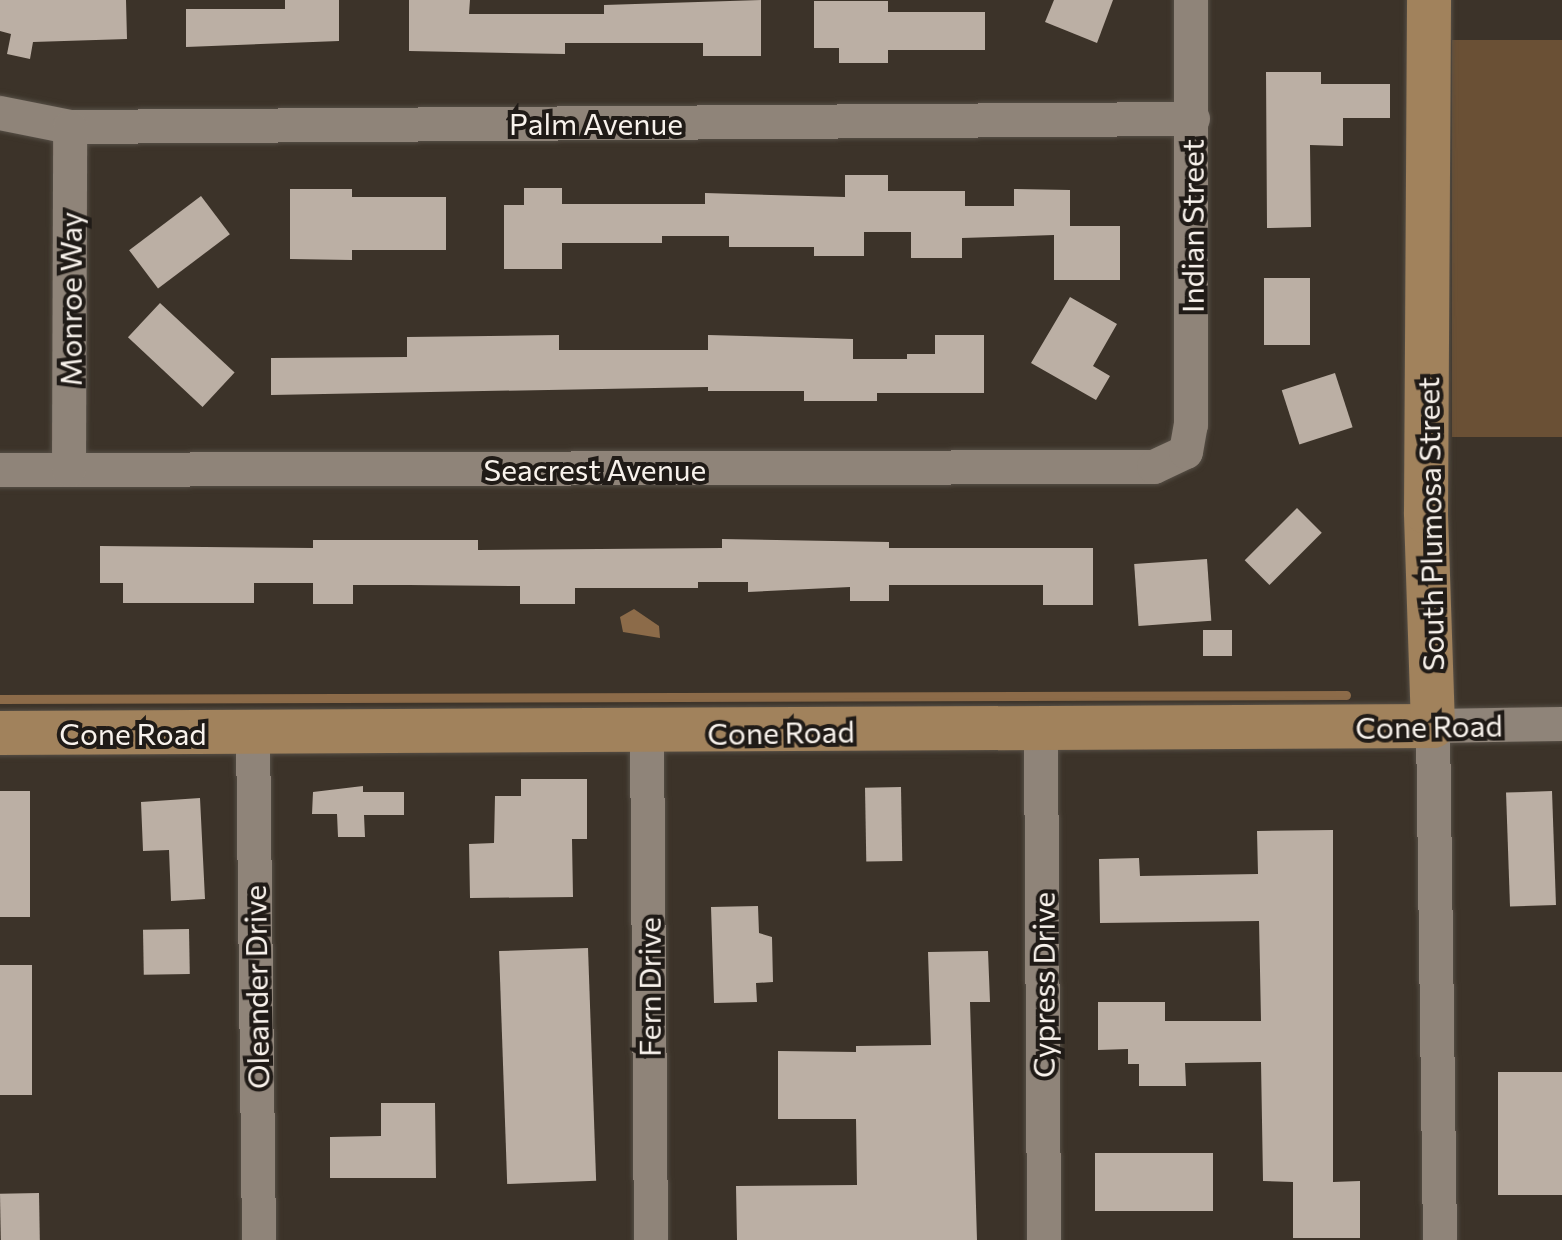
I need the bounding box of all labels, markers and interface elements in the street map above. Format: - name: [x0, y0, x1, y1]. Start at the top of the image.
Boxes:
- street label: Palm Avenue: [509, 105, 683, 141]
- street label: Indian Street: [1174, 139, 1210, 313]
- street label: Monroe Way: [52, 212, 88, 386]
- street label: South Plumosa Street: [1409, 377, 1451, 671]
- street label: Seacrest Avenue: [484, 451, 706, 487]
- street label: Cone Road: [1355, 707, 1503, 745]
- street label: Cone Road: [707, 713, 855, 751]
- street label: Cone Road: [59, 715, 207, 751]
- street label: Oleander Drive: [236, 885, 276, 1089]
- street label: Cypress Drive: [1025, 892, 1061, 1078]
- street label: Fern Drive: [631, 917, 667, 1057]

